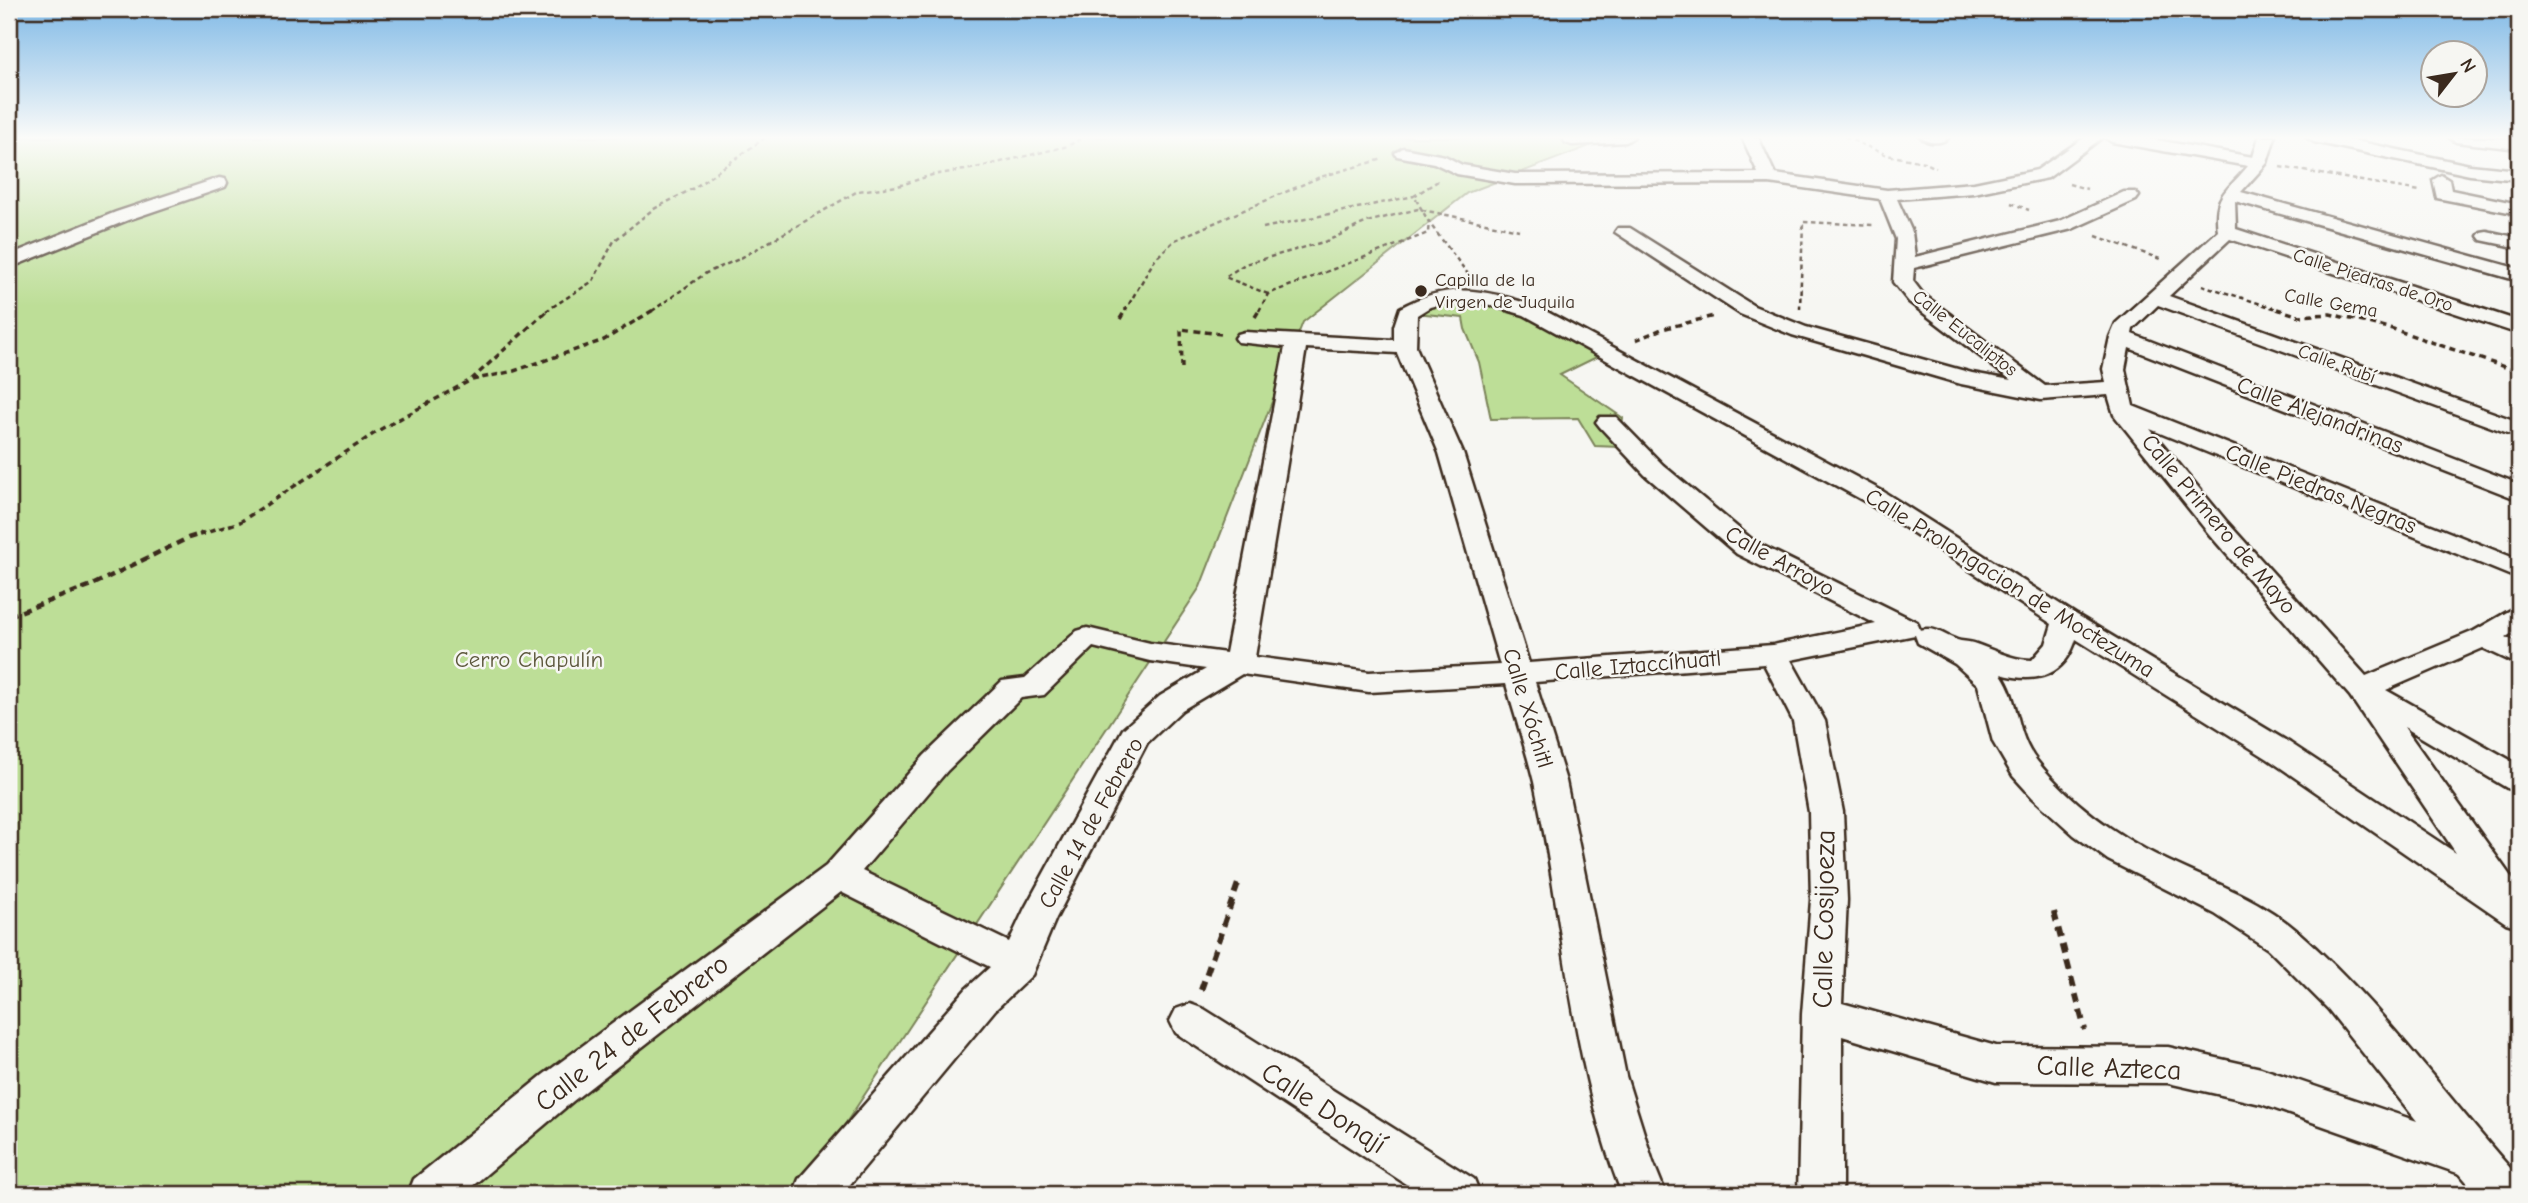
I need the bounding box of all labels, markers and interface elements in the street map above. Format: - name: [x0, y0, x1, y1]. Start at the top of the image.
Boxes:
- north arrow: [2420, 38, 2490, 108]
- text: N: [2455, 55, 2480, 77]
- street label: Calle Piedras de Oro: [2290, 244, 2456, 316]
- place label: Capilla de la Virgen de Juquila: [1435, 269, 1575, 313]
- marker: Capilla de la Virgen de Juquila: [1413, 283, 1429, 299]
- street label: Calle Gema: [2283, 284, 2379, 322]
- street label: Calle Eucaliptos: [1908, 285, 2022, 381]
- street label: Calle Rubí: [2295, 340, 2380, 388]
- street label: Calle Alejandrinas: [2233, 371, 2407, 459]
- street label: Calle Primero de Mayo: [2136, 429, 2302, 619]
- street label: Calle Piedras Negras: [2221, 438, 2421, 540]
- street label: Calle Prolongacion de Moctezuma: [1860, 483, 2160, 683]
- street label: Calle Arroyo: [1721, 520, 1839, 602]
- street label: Calle Iztaccíhuatl: [1554, 644, 1722, 686]
- street label: Calle Xóchitl: [1497, 645, 1559, 771]
- park label: Cerro Chapulín: [455, 646, 603, 673]
- street label: Calle 14 de Febrero: [1033, 733, 1149, 913]
- street label: Calle Cosijoeza: [1806, 829, 1842, 1009]
- street label: Calle 24 de Febrero: [529, 948, 735, 1118]
- street label: Calle Azteca: [2036, 1049, 2182, 1087]
- street label: Calle Donají: [1255, 1056, 1393, 1161]

